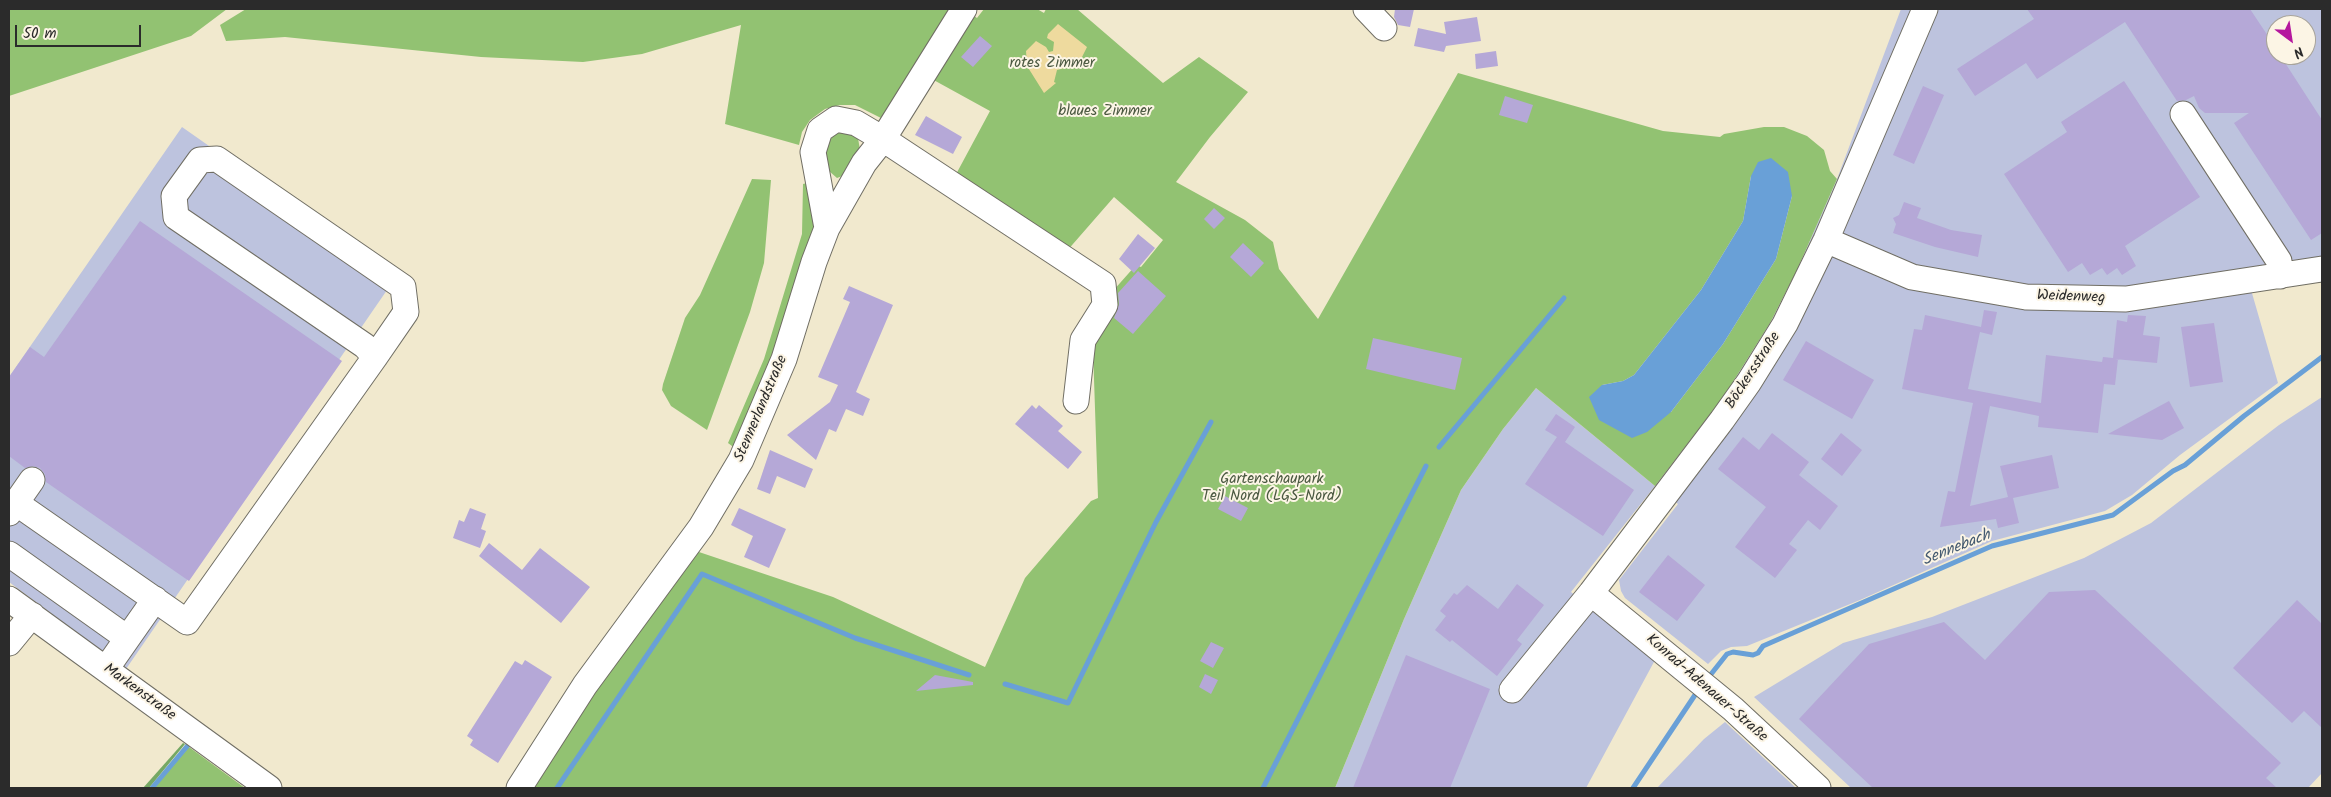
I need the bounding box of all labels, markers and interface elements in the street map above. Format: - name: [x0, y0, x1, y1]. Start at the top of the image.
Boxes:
- scale bar: [18, 15, 144, 47]
- north arrow: [2266, 15, 2316, 65]
- text: 50 m: [23, 22, 57, 46]
- text: N: [2289, 40, 2308, 64]
- park label: rotes Zimmer: [1009, 55, 1095, 73]
- park label: blaues Zimmer: [1058, 103, 1152, 121]
- street label: Weidenweg: [2037, 288, 2105, 308]
- street label: Böckersstraße: [1723, 329, 1785, 413]
- street label: Stennerlandstraße: [731, 353, 793, 465]
- park label: Gartenschaupark Teil Nord (LGS-Nord): [1202, 471, 1342, 506]
- water label: Sennebach: [1920, 527, 1994, 571]
- street label: Konrad-Adenauer-Straße: [1641, 631, 1771, 747]
- street label: Markenstraße: [99, 661, 179, 725]

